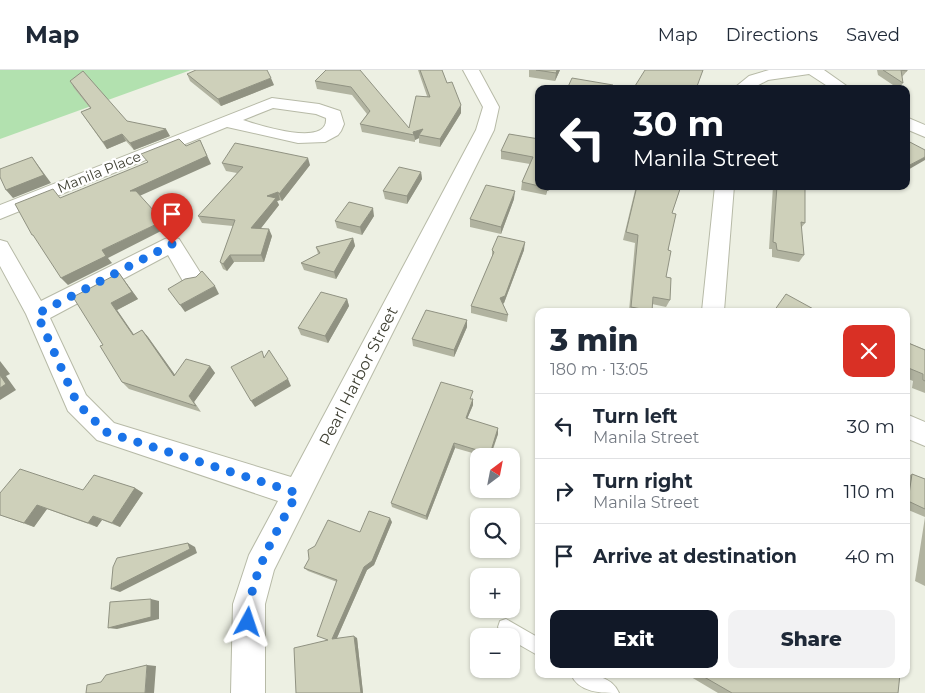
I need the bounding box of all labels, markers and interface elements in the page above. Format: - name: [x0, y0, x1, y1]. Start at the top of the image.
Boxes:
- text: Map: [25, 20, 79, 49]
- text: Map: [658, 24, 698, 46]
- text: Directions: [726, 24, 818, 46]
- text: Saved: [846, 24, 900, 46]
- text: 30 m: [633, 102, 724, 145]
- icon: left: [550, 105, 615, 170]
- text: Manila Street: [633, 145, 779, 172]
- street label: Manila Place: [54, 147, 144, 197]
- pin: [151, 193, 193, 244]
- icon: arrive: [158, 200, 186, 228]
- street label: Pearl Harbor Street: [315, 303, 402, 449]
- text: 3 min: [550, 322, 638, 359]
- button: close: [843, 325, 895, 377]
- text: 180 m · 13:05: [550, 360, 648, 379]
- text: Turn left: [593, 405, 678, 428]
- icon: left: [550, 412, 578, 440]
- text: 30 m: [847, 415, 895, 438]
- text: Manila Street: [593, 428, 699, 447]
- north arrow: [470, 448, 520, 498]
- map controls: [470, 448, 520, 678]
- text: Turn right: [593, 470, 693, 493]
- icon: right: [550, 477, 578, 505]
- text: 110 m: [844, 480, 895, 503]
- text: Manila Street: [593, 493, 699, 512]
- button: search: [470, 508, 520, 558]
- icon: arrive: [550, 542, 578, 570]
- text: Arrive at destination: [593, 545, 797, 568]
- text: 40 m: [845, 545, 895, 568]
- button: +: [470, 568, 520, 618]
- position arrow: [221, 595, 273, 647]
- button: Exit: [550, 610, 718, 668]
- button: Share: [728, 610, 895, 668]
- button: −: [470, 628, 520, 678]

